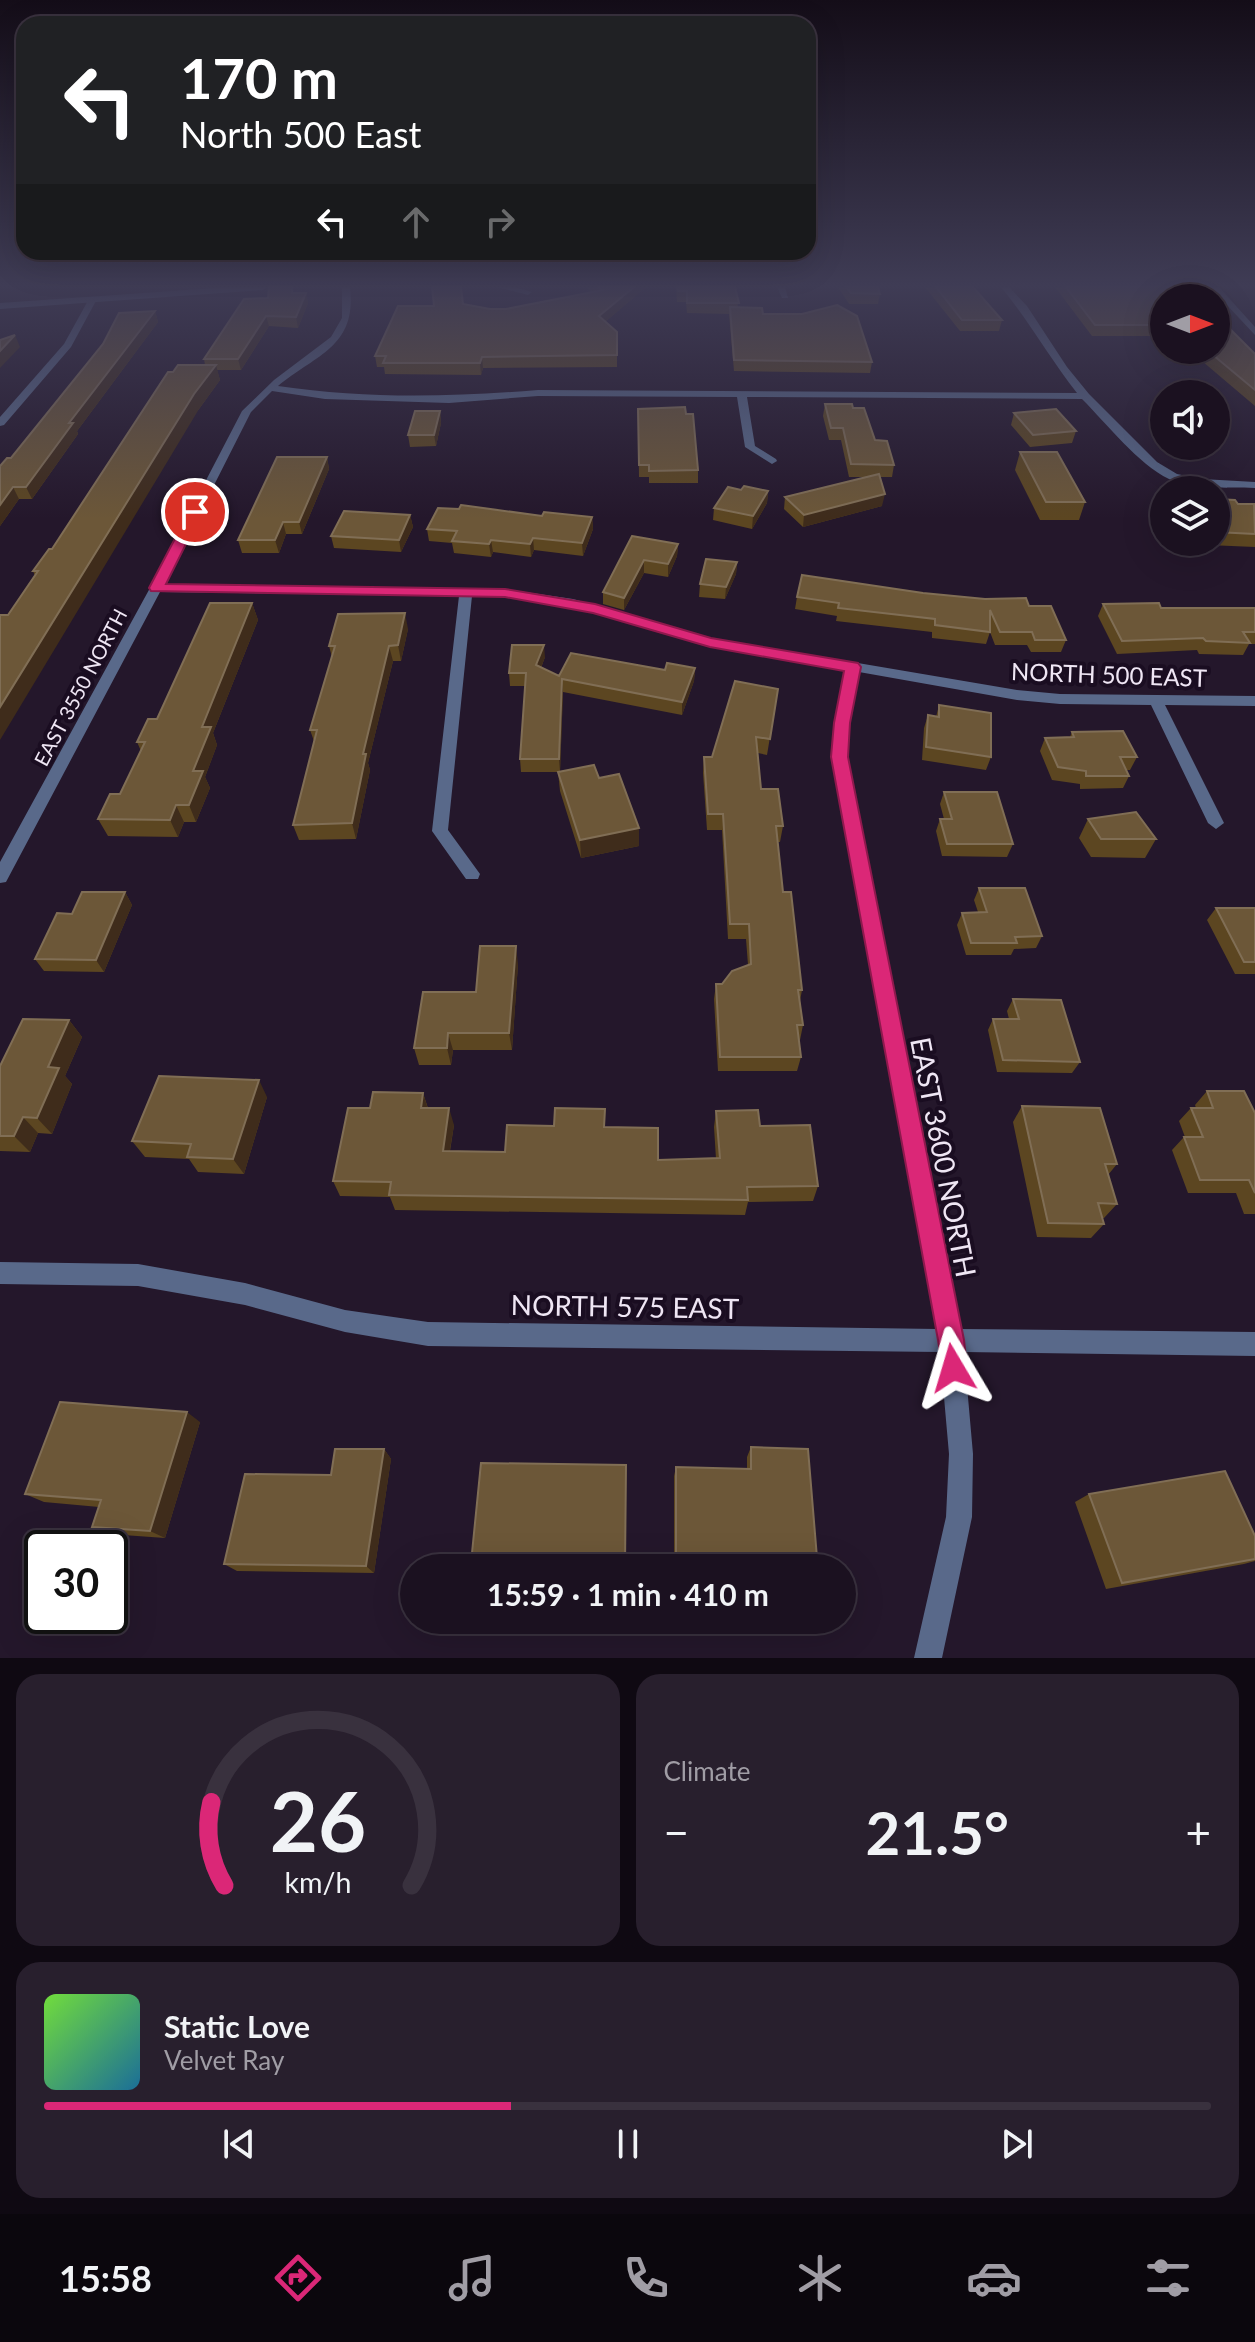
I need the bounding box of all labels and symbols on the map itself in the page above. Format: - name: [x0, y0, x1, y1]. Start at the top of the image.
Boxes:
- north arrow: [1150, 284, 1230, 364]
- pin: [161, 478, 229, 546]
- street label: EAST 3550 NORTH: [29, 604, 131, 770]
- street label: NORTH 500 EAST: [1011, 656, 1207, 692]
- street label: EAST 3600 NORTH: [904, 1034, 984, 1280]
- street label: NORTH 575 EAST: [510, 1287, 740, 1325]
- position arrow: [911, 1326, 995, 1410]
- speed limit sign: 30: [24, 1530, 128, 1634]

